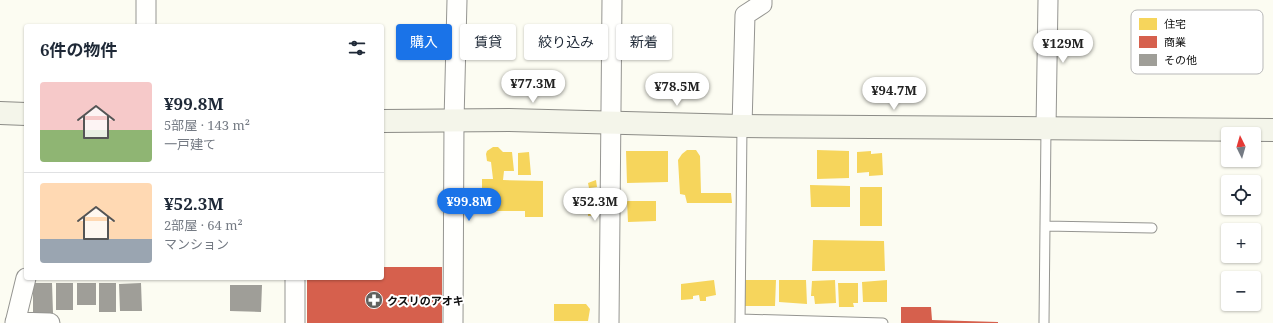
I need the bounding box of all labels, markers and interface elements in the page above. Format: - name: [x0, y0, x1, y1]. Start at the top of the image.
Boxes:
- legend: [1131, 10, 1263, 74]
- text: 住宅: [1164, 16, 1186, 31]
- chip: 購入: [396, 24, 452, 60]
- chip: 賃貸: [460, 24, 516, 60]
- chip: 絞り込み: [524, 24, 608, 60]
- chip: 新着: [616, 24, 672, 60]
- pin: ¥129M: [1035, 30, 1091, 64]
- text: ¥129M: [1042, 34, 1084, 52]
- text: 商業: [1164, 34, 1186, 49]
- icon: filters: [346, 37, 368, 59]
- text: 6件の物件: [40, 38, 118, 61]
- text: その他: [1164, 52, 1197, 67]
- pin: ¥77.3M: [500, 70, 566, 104]
- pin: ¥78.5M: [644, 73, 710, 107]
- text: ¥77.3M: [510, 74, 556, 92]
- text: ¥78.5M: [654, 77, 700, 95]
- pin: ¥94.7M: [861, 77, 927, 111]
- text: ¥94.7M: [871, 81, 917, 99]
- text: ¥99.8M: [164, 92, 224, 115]
- icon: home: [72, 98, 120, 146]
- text: 5部屋 · 143 m²: [164, 116, 250, 134]
- north arrow: [1221, 127, 1261, 167]
- map controls: [1221, 127, 1261, 311]
- text: 一戸建て: [164, 135, 216, 153]
- button: locate: [1221, 175, 1261, 215]
- pin: ¥99.8M: [436, 188, 502, 222]
- pin: ¥52.3M: [562, 188, 628, 222]
- text: ¥52.3M: [164, 192, 224, 215]
- text: ¥99.8M: [446, 192, 492, 210]
- text: ¥52.3M: [572, 192, 618, 210]
- icon: home: [72, 199, 120, 247]
- text: 2部屋 · 64 m²: [164, 216, 243, 234]
- button: +: [1221, 223, 1261, 263]
- text: マンション: [164, 235, 229, 253]
- button: −: [1221, 271, 1261, 311]
- pharmacy icon: クスリのアオキ: [364, 290, 384, 310]
- place label: クスリのアオキ: [387, 293, 464, 308]

